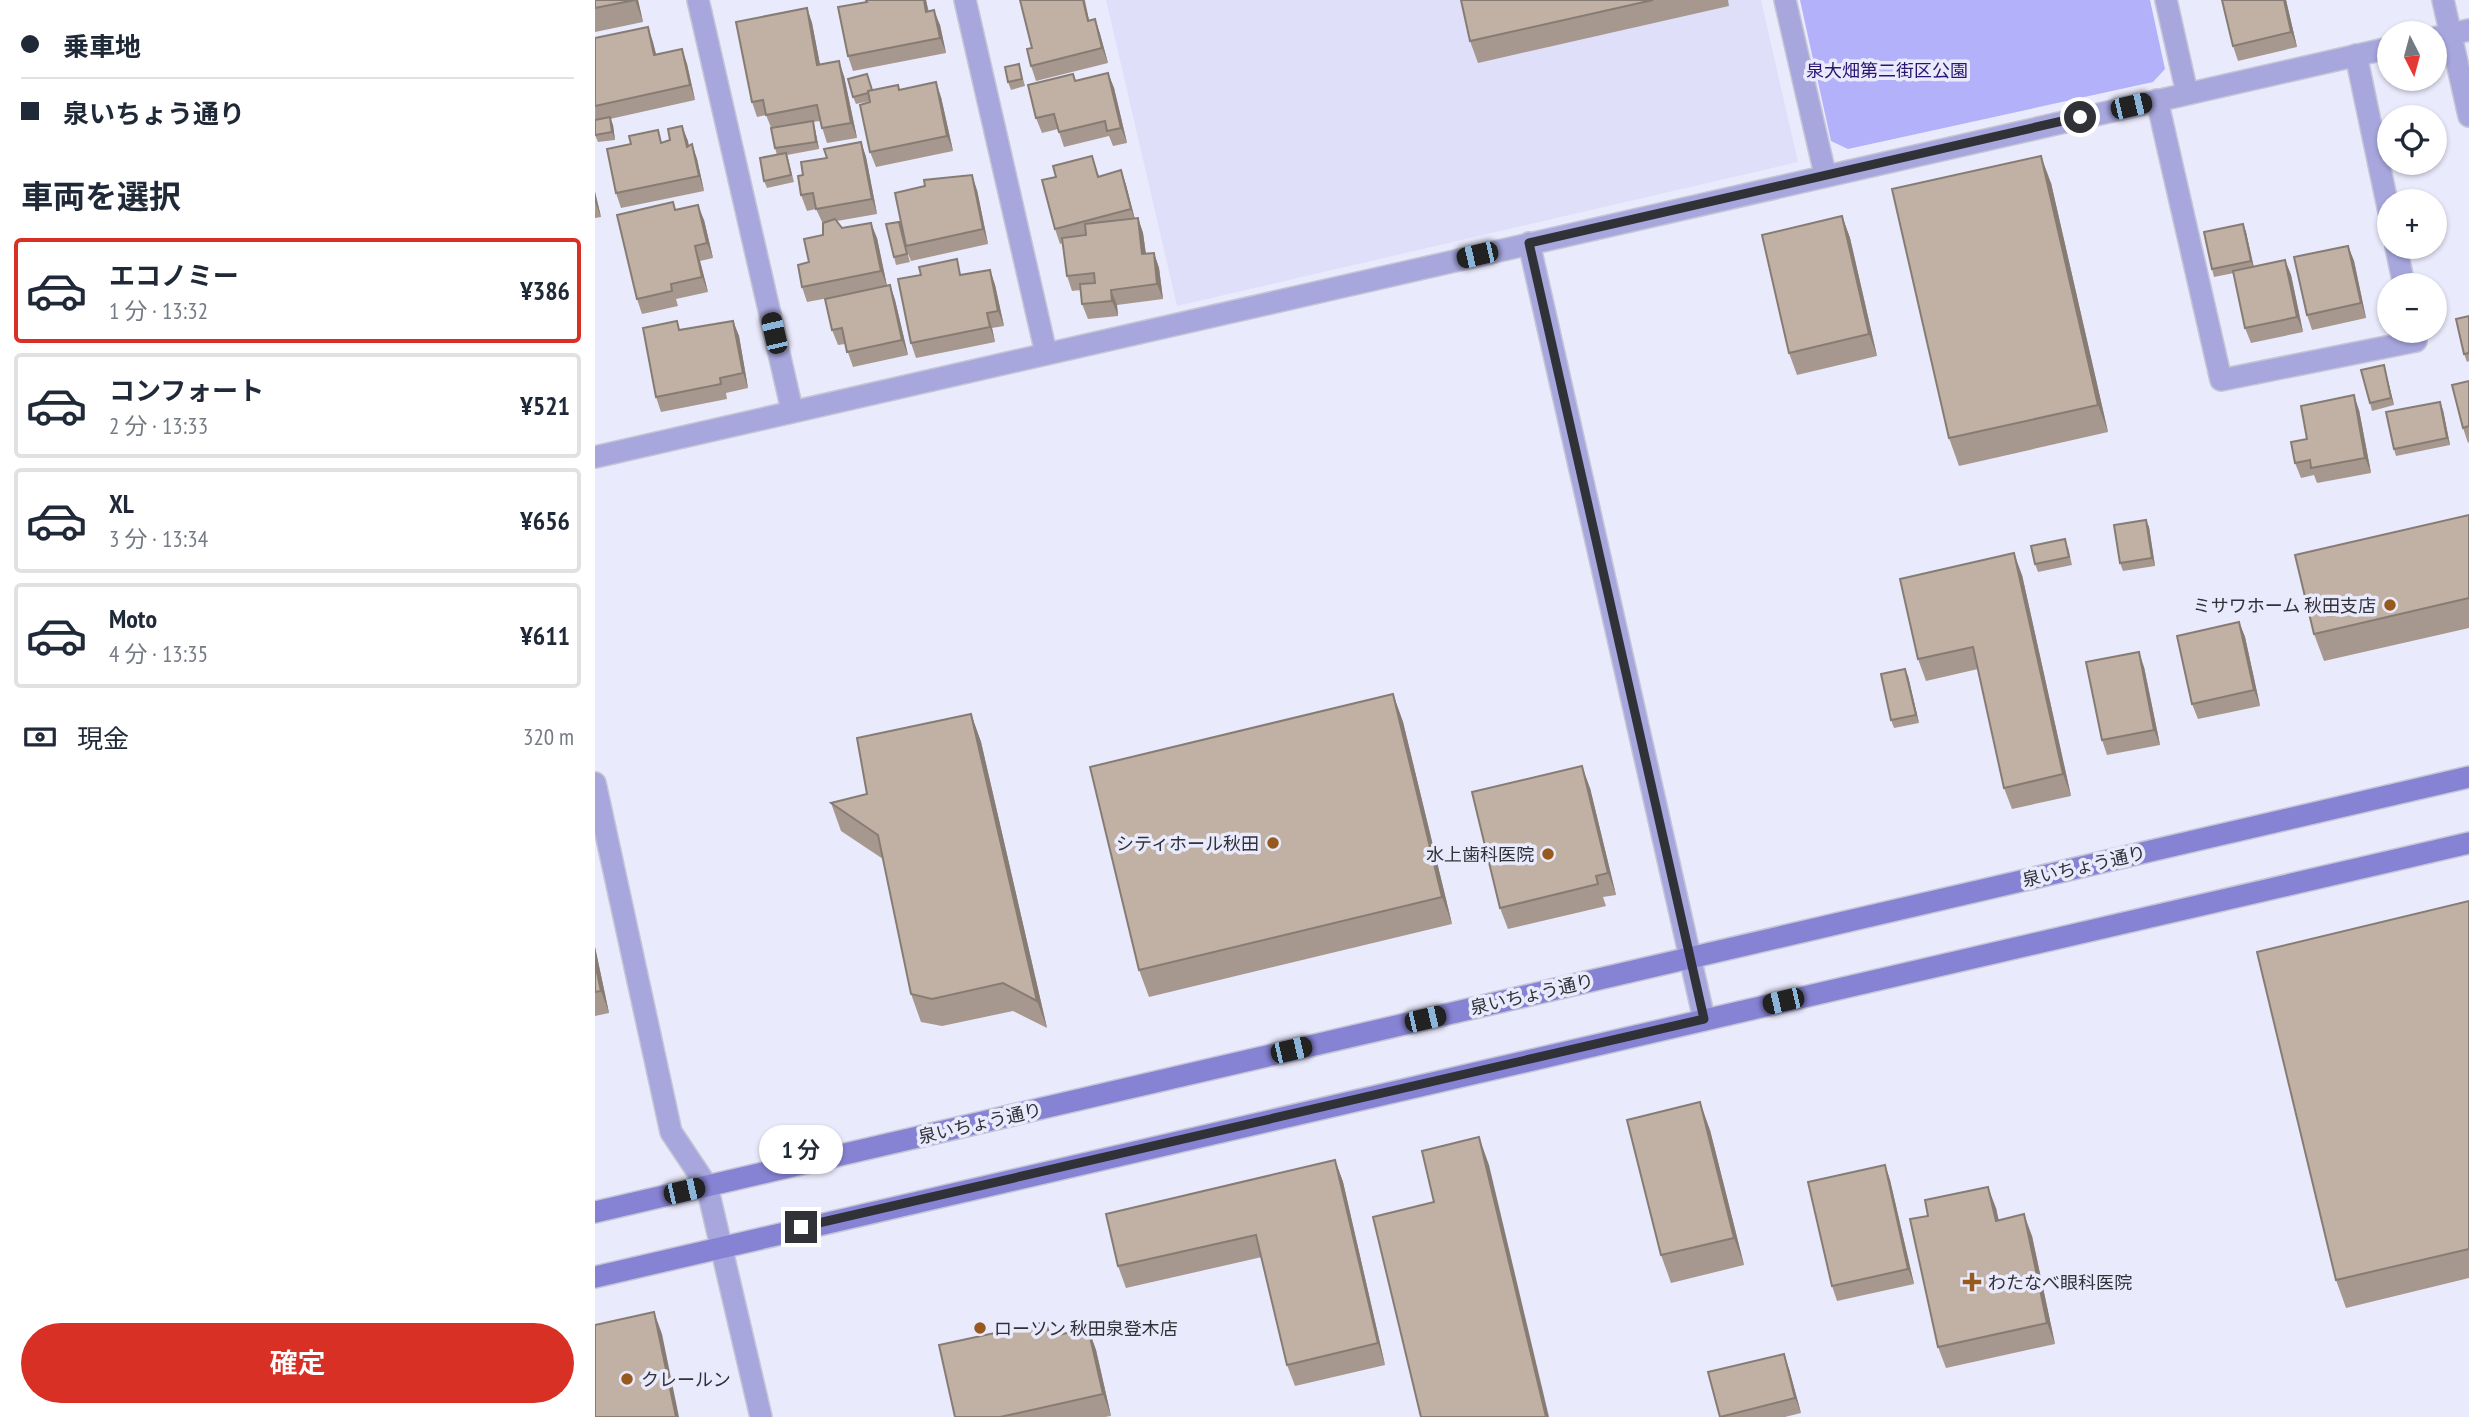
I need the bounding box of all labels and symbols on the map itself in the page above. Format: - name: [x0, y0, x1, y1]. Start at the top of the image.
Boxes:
- north arrow: [2377, 21, 2447, 91]
- park label: 泉大畑第二街区公園: [1806, 59, 1968, 82]
- car: [2109, 91, 2154, 121]
- route start: [2064, 101, 2096, 133]
- car: [1455, 240, 1500, 270]
- car: [760, 310, 789, 356]
- place label: ミサワホーム 秋田支店: [2193, 594, 2376, 617]
- marker: ミサワホーム 秋田支店: [2382, 597, 2398, 613]
- place label: シティホール秋田: [1116, 832, 1259, 855]
- marker: シティホール秋田: [1265, 835, 1281, 851]
- street label: 泉いちょう通り: [2020, 841, 2148, 891]
- place label: 水上歯科医院: [1426, 843, 1534, 866]
- marker: 水上歯科医院: [1540, 846, 1556, 862]
- street label: 泉いちょう通り: [1468, 969, 1596, 1019]
- car: [1761, 986, 1806, 1016]
- car: [1403, 1004, 1448, 1034]
- car: [1269, 1035, 1314, 1065]
- street label: 泉いちょう通り: [916, 1098, 1044, 1148]
- callout: 1 分: [759, 1126, 843, 1174]
- car: [662, 1176, 707, 1206]
- route end: [785, 1211, 817, 1243]
- place label: わたなべ眼科医院: [1988, 1271, 2132, 1294]
- marker: わたなべ眼科医院: [1962, 1272, 1982, 1292]
- place label: ローソン 秋田泉登木店: [994, 1317, 1178, 1340]
- marker: ローソン 秋田泉登木店: [972, 1320, 988, 1336]
- place label: クレールン: [641, 1368, 731, 1391]
- marker: クレールン: [619, 1371, 635, 1387]

